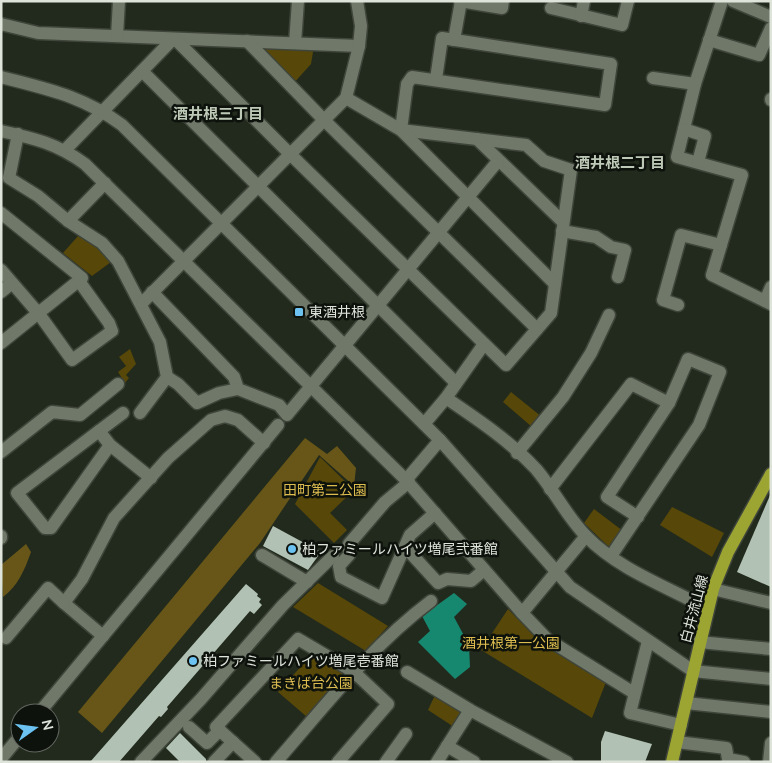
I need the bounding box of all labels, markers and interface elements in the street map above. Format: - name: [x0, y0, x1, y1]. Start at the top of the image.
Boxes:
- district label: 酒井根三丁目: [173, 104, 263, 124]
- district label: 酒井根二丁目: [575, 153, 665, 173]
- place label: 東酒井根: [309, 303, 365, 322]
- marker: 東酒井根: [293, 306, 305, 318]
- park label: 田町第二公園: [283, 481, 367, 500]
- place label: 柏ファミールハイツ増尾弐番館: [302, 540, 498, 559]
- marker: 柏ファミールハイツ増尾弐番館: [286, 543, 298, 555]
- street label: 白井流山線: [676, 573, 713, 645]
- park label: 酒井根第一公園: [462, 634, 560, 653]
- place label: 柏ファミールハイツ増尾壱番館: [203, 652, 399, 671]
- marker: 柏ファミールハイツ増尾壱番館: [187, 655, 199, 667]
- park label: まきば台公園: [269, 674, 353, 693]
- north arrow: [10, 703, 60, 753]
- text: N: [37, 718, 58, 732]

